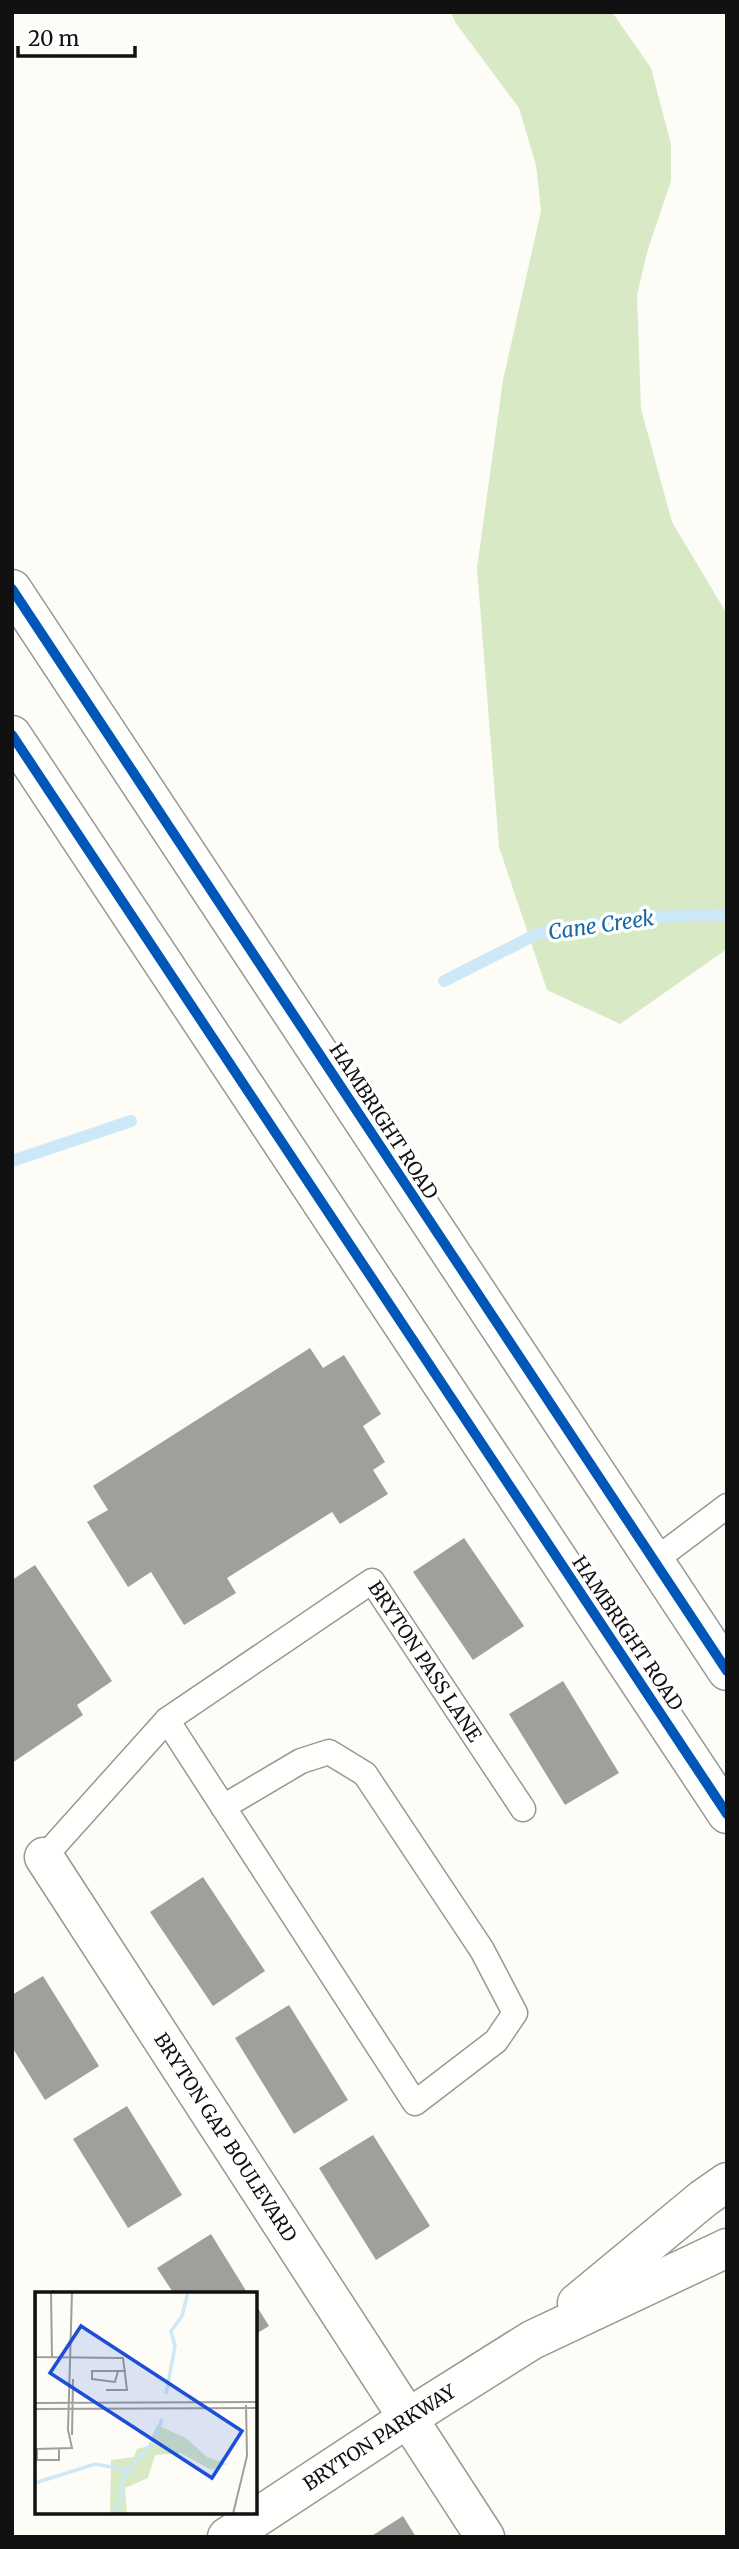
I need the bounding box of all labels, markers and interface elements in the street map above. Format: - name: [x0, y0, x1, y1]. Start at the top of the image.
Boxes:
- scale bar: [18, 14, 135, 58]
- text: 20 m: [28, 25, 80, 52]
- water label: Cane Creek: [546, 904, 656, 946]
- street label: HAMBRIGHT ROAD: [325, 1039, 443, 1203]
- street label: HAMBRIGHT ROAD: [567, 1551, 689, 1715]
- street label: BRYTON PASS LANE: [363, 1576, 487, 1746]
- street label: BRYTON GAP BOULEVARD: [149, 2028, 302, 2246]
- inset map: [35, 2292, 257, 2514]
- street label: BRYTON PARKWAY: [299, 2379, 461, 2496]

